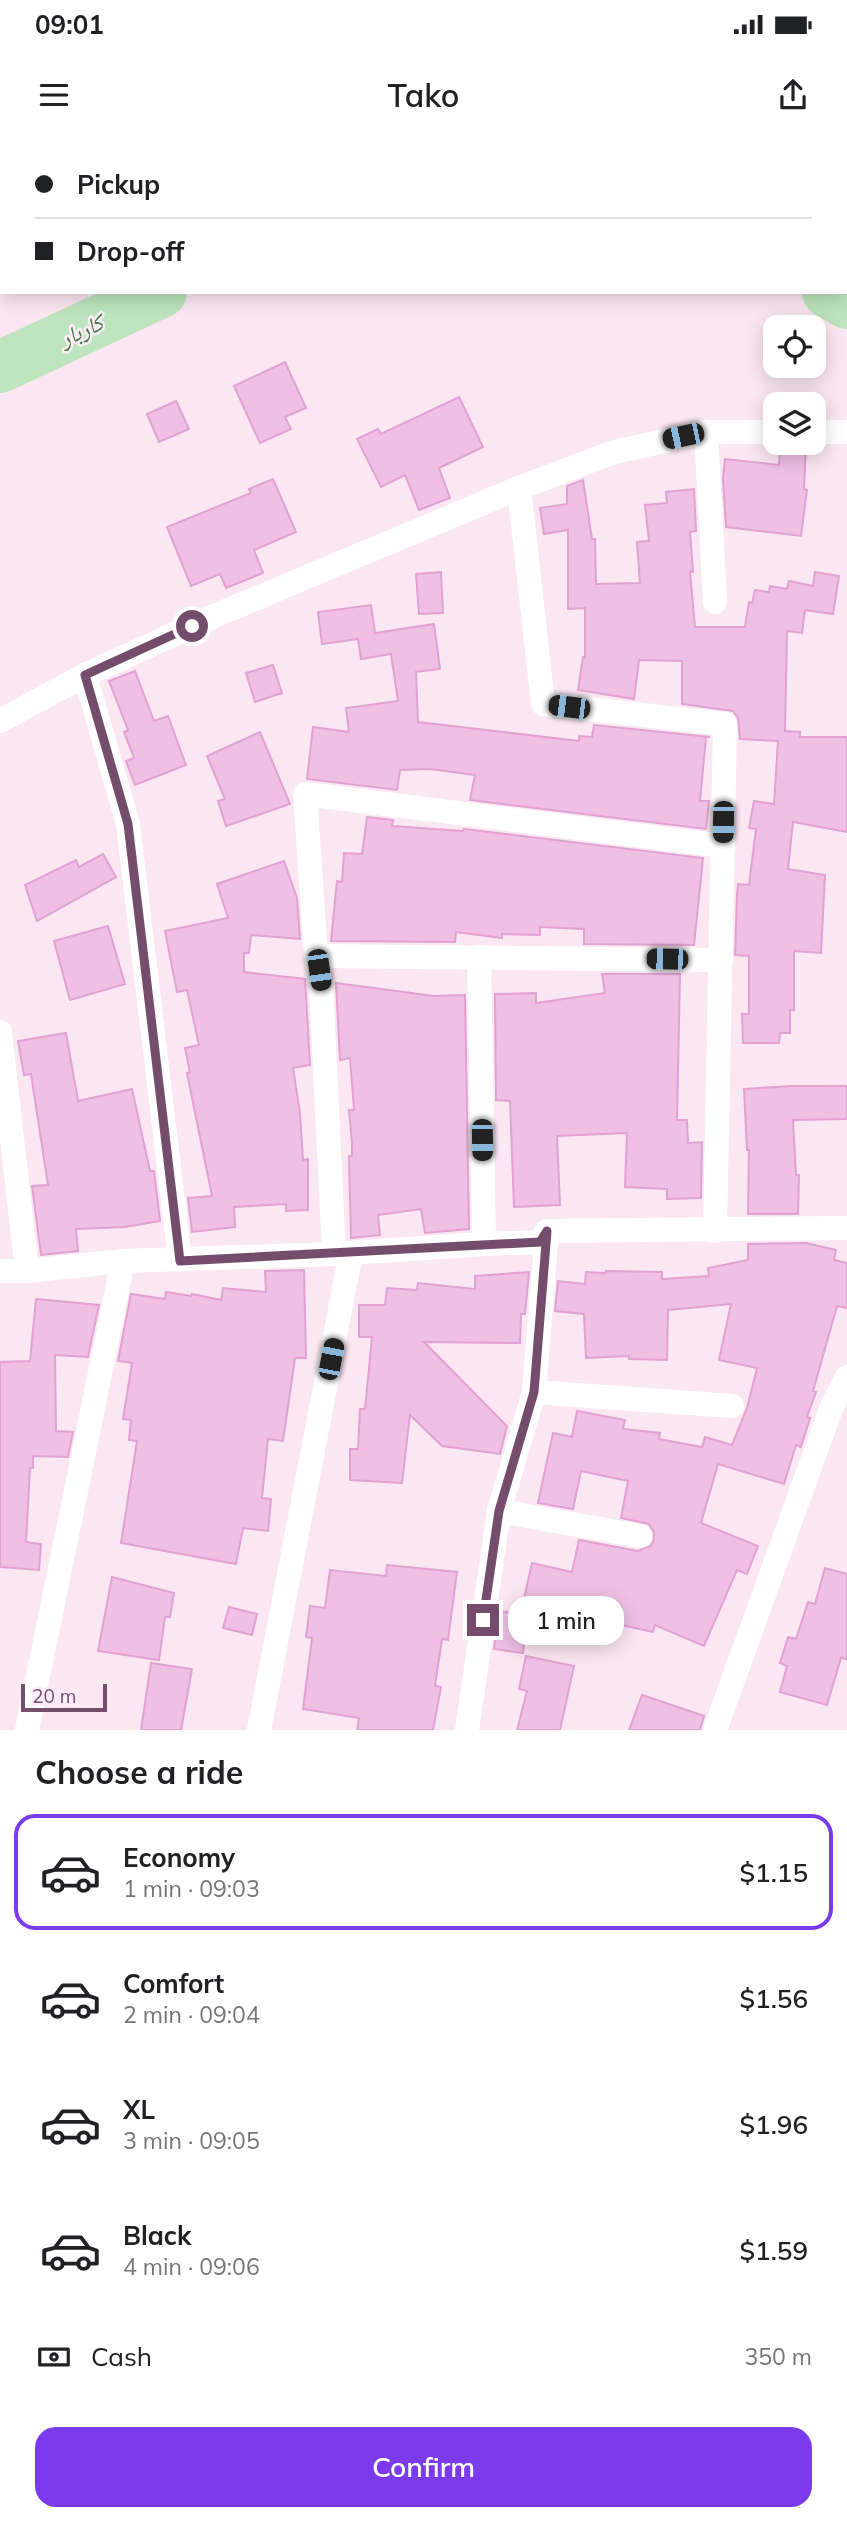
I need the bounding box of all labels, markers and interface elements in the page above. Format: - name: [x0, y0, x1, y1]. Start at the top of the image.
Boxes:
- text: 09:01: [35, 8, 104, 41]
- text: Tako: [388, 75, 459, 115]
- icon: menu: [35, 76, 73, 114]
- icon: share: [774, 76, 812, 114]
- text: Pickup: [77, 168, 160, 201]
- text: Drop-off: [77, 235, 184, 268]
- water label: کاربار: [53, 306, 111, 354]
- map controls: [763, 315, 826, 455]
- button: locate: [763, 315, 826, 378]
- button: layers: [763, 392, 826, 455]
- car: [661, 421, 706, 451]
- route start: [176, 610, 208, 642]
- car: [547, 694, 592, 720]
- car: [713, 801, 734, 843]
- car: [306, 948, 333, 992]
- car: [646, 948, 689, 970]
- car: [472, 1119, 493, 1161]
- car: [317, 1336, 346, 1382]
- callout: 1 min: [508, 1596, 623, 1644]
- route end: [467, 1604, 499, 1636]
- text: 1 min: [536, 1606, 596, 1635]
- scale bar: [21, 1681, 107, 1713]
- text: 20 m: [32, 1684, 76, 1708]
- text: Choose a ride: [35, 1752, 243, 1792]
- icon: car: [39, 1841, 102, 1904]
- text: Economy: [123, 1841, 235, 1874]
- text: $1.15: [739, 1856, 808, 1889]
- text: 1 min · 09:03: [123, 1874, 260, 1903]
- icon: car: [39, 1967, 102, 2030]
- text: Comfort: [123, 1967, 224, 2000]
- text: $1.56: [739, 1982, 808, 2015]
- text: 2 min · 09:04: [123, 2000, 260, 2029]
- icon: car: [39, 2093, 102, 2156]
- text: XL: [123, 2093, 155, 2126]
- text: $1.96: [739, 2108, 808, 2141]
- text: 3 min · 09:05: [123, 2126, 260, 2155]
- icon: car: [39, 2219, 102, 2282]
- text: Black: [123, 2219, 191, 2252]
- text: $1.59: [739, 2234, 808, 2267]
- text: 4 min · 09:06: [123, 2252, 260, 2281]
- icon: cash: [35, 2338, 73, 2376]
- text: Cash: [91, 2340, 152, 2373]
- text: 350 m: [744, 2342, 812, 2371]
- button: Confirm: [35, 2427, 812, 2507]

